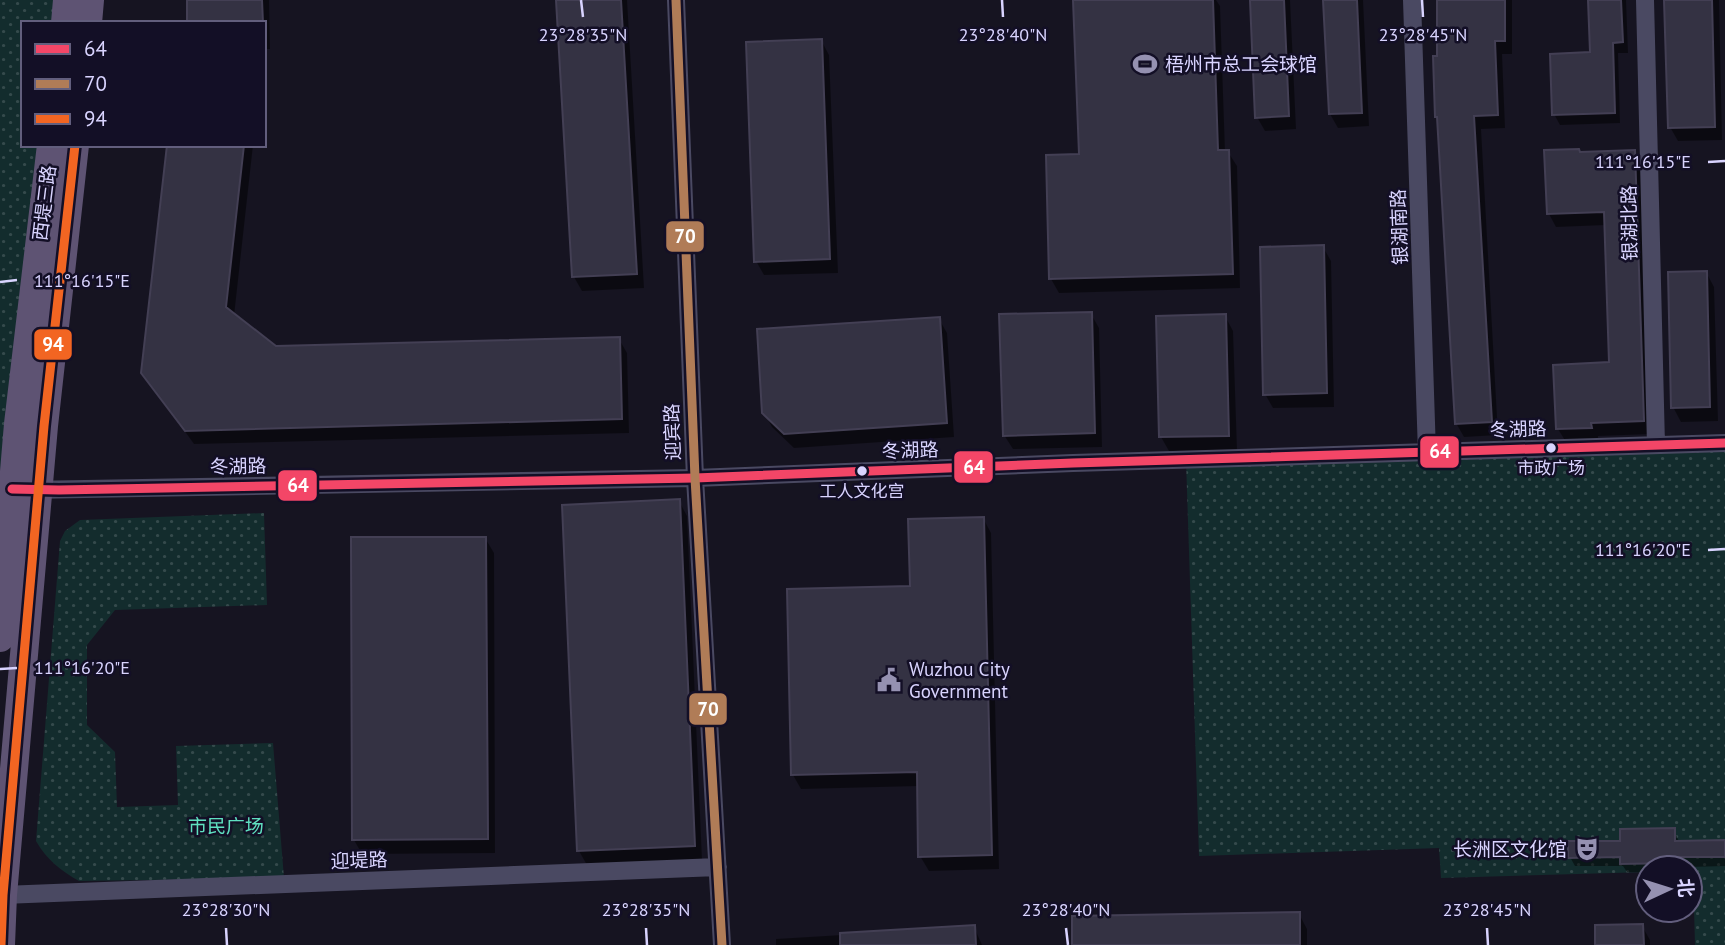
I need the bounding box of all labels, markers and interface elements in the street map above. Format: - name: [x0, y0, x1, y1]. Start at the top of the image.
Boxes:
- legend: [21, 21, 266, 147]
- text: 23°28'35"N: [539, 23, 627, 46]
- text: 23°28'40"N: [959, 23, 1047, 46]
- text: 23°28'45"N: [1379, 23, 1467, 46]
- text: 64: [84, 35, 107, 62]
- sports icon: 梧州市总工会球馆: [1131, 50, 1159, 78]
- place label: 梧州市总工会球馆: [1165, 52, 1317, 76]
- text: 70: [84, 70, 107, 97]
- text: 94: [84, 105, 107, 132]
- text: 111°16'15"E: [1595, 150, 1691, 173]
- street label: 西堤三路: [27, 164, 61, 242]
- street label: 银湖北路: [1616, 185, 1642, 261]
- street label: 银湖南路: [1386, 189, 1412, 265]
- line badge: 70: [665, 220, 705, 253]
- text: 70: [674, 224, 696, 248]
- text: 111°16'15"E: [34, 269, 130, 292]
- line badge: 94: [33, 328, 73, 361]
- text: 94: [42, 332, 64, 356]
- street label: 迎宾路: [659, 403, 685, 461]
- street label: 冬湖路: [1489, 416, 1547, 442]
- line badge: 64: [1419, 435, 1460, 469]
- street label: 冬湖路: [881, 437, 939, 463]
- text: 64: [1429, 439, 1451, 463]
- marker: 市政广场: [1544, 441, 1558, 455]
- line badge: 64: [953, 450, 994, 484]
- street label: 冬湖路: [209, 454, 267, 478]
- text: 64: [963, 455, 985, 479]
- place label: 市政广场: [1517, 457, 1585, 479]
- marker: 工人文化宫: [855, 464, 869, 478]
- line badge: 64: [277, 469, 318, 502]
- text: 64: [287, 473, 309, 497]
- place label: 工人文化宫: [820, 480, 905, 502]
- text: 111°16'20"E: [1595, 538, 1691, 561]
- text: 111°16'20"E: [34, 656, 130, 679]
- place label: Wuzhou City Government: [909, 657, 1010, 703]
- public building icon: Wuzhou City Government: [875, 666, 903, 694]
- line badge: 70: [688, 692, 728, 726]
- text: 70: [697, 697, 719, 721]
- park label: 市民广场: [188, 814, 264, 838]
- theatre icon: 长洲区文化馆: [1573, 835, 1601, 863]
- place label: 长洲区文化馆: [1453, 837, 1567, 861]
- street label: 迎堤路: [330, 847, 388, 873]
- north arrow: [1634, 854, 1704, 924]
- text: 北: [1673, 877, 1699, 898]
- text: 23°28'30"N: [182, 898, 270, 921]
- text: 23°28'35"N: [602, 898, 690, 921]
- text: 23°28'40"N: [1022, 898, 1110, 921]
- text: 23°28'45"N: [1443, 898, 1531, 921]

